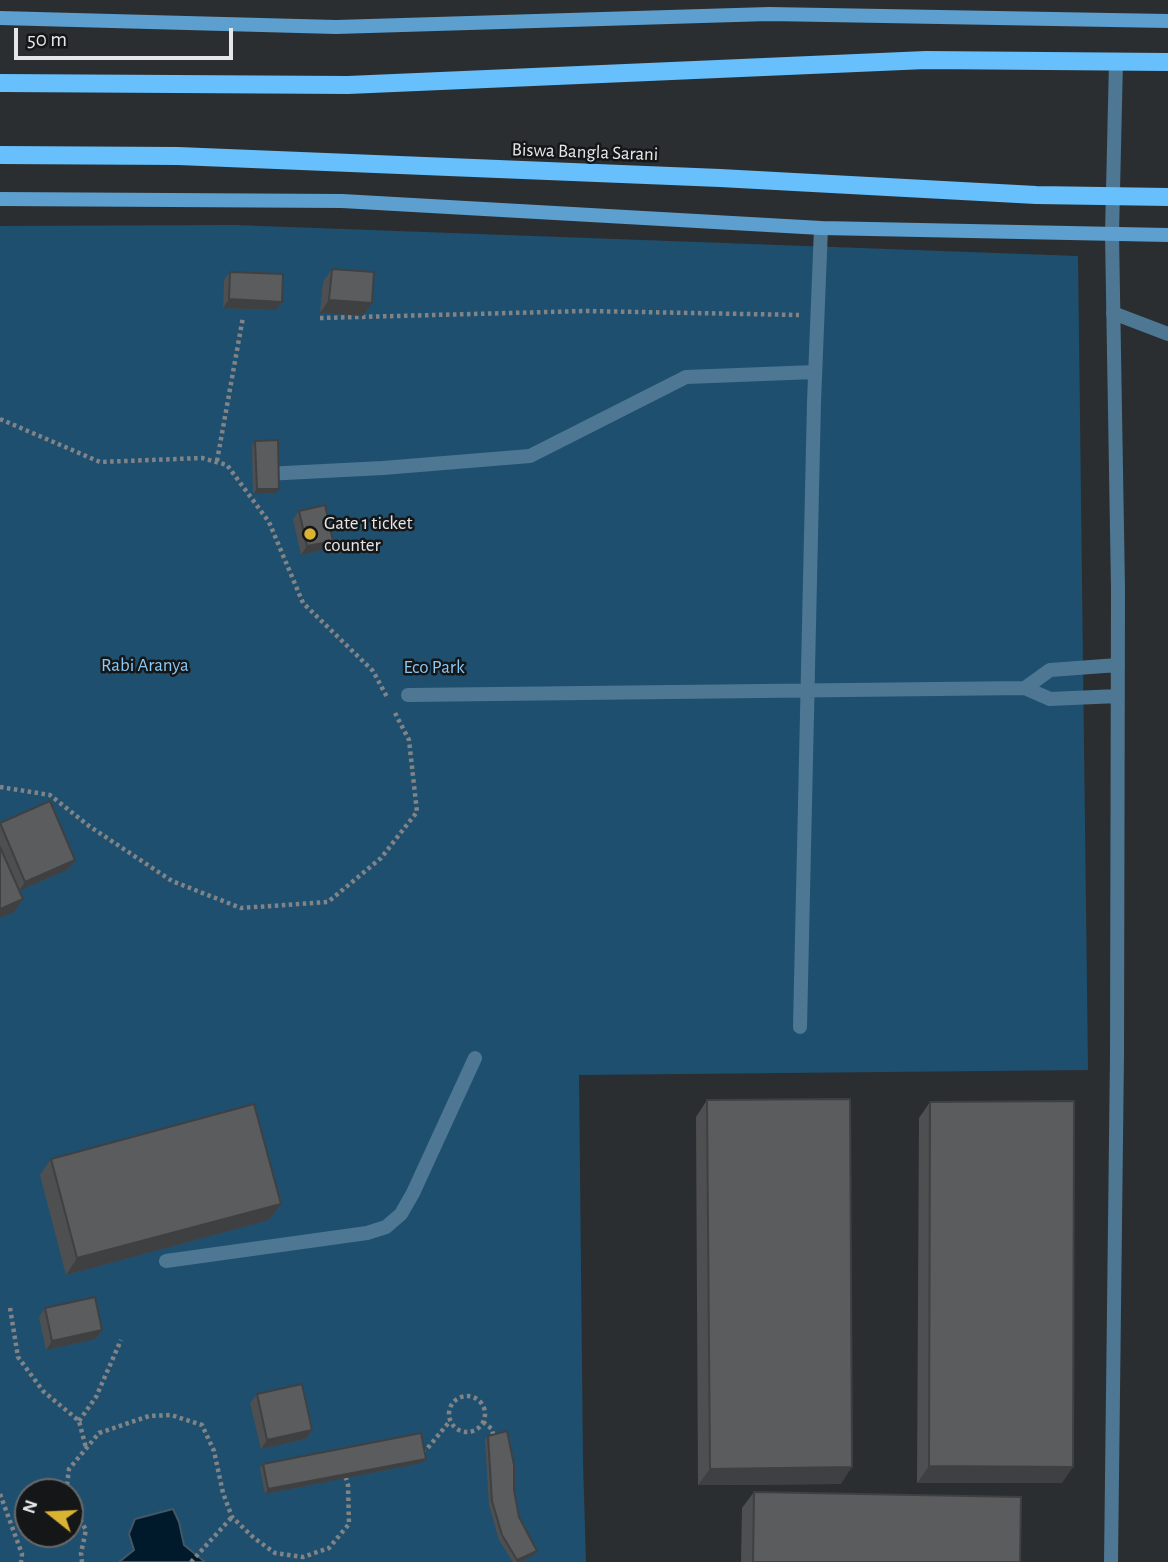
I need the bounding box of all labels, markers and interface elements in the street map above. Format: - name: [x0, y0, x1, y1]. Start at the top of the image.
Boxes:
- scale bar: [18, 14, 236, 58]
- text: 50 m: [27, 29, 67, 50]
- street label: Biswa Bangla Sarani: [511, 138, 659, 166]
- place label: Gate 1 ticket counter: [324, 512, 413, 556]
- marker: Gate 1 ticket counter: [302, 526, 318, 542]
- park label: Rabi Aranya: [101, 654, 189, 676]
- park label: Eco Park: [403, 656, 465, 678]
- north arrow: [14, 1478, 84, 1548]
- text: N: [19, 1498, 42, 1516]

